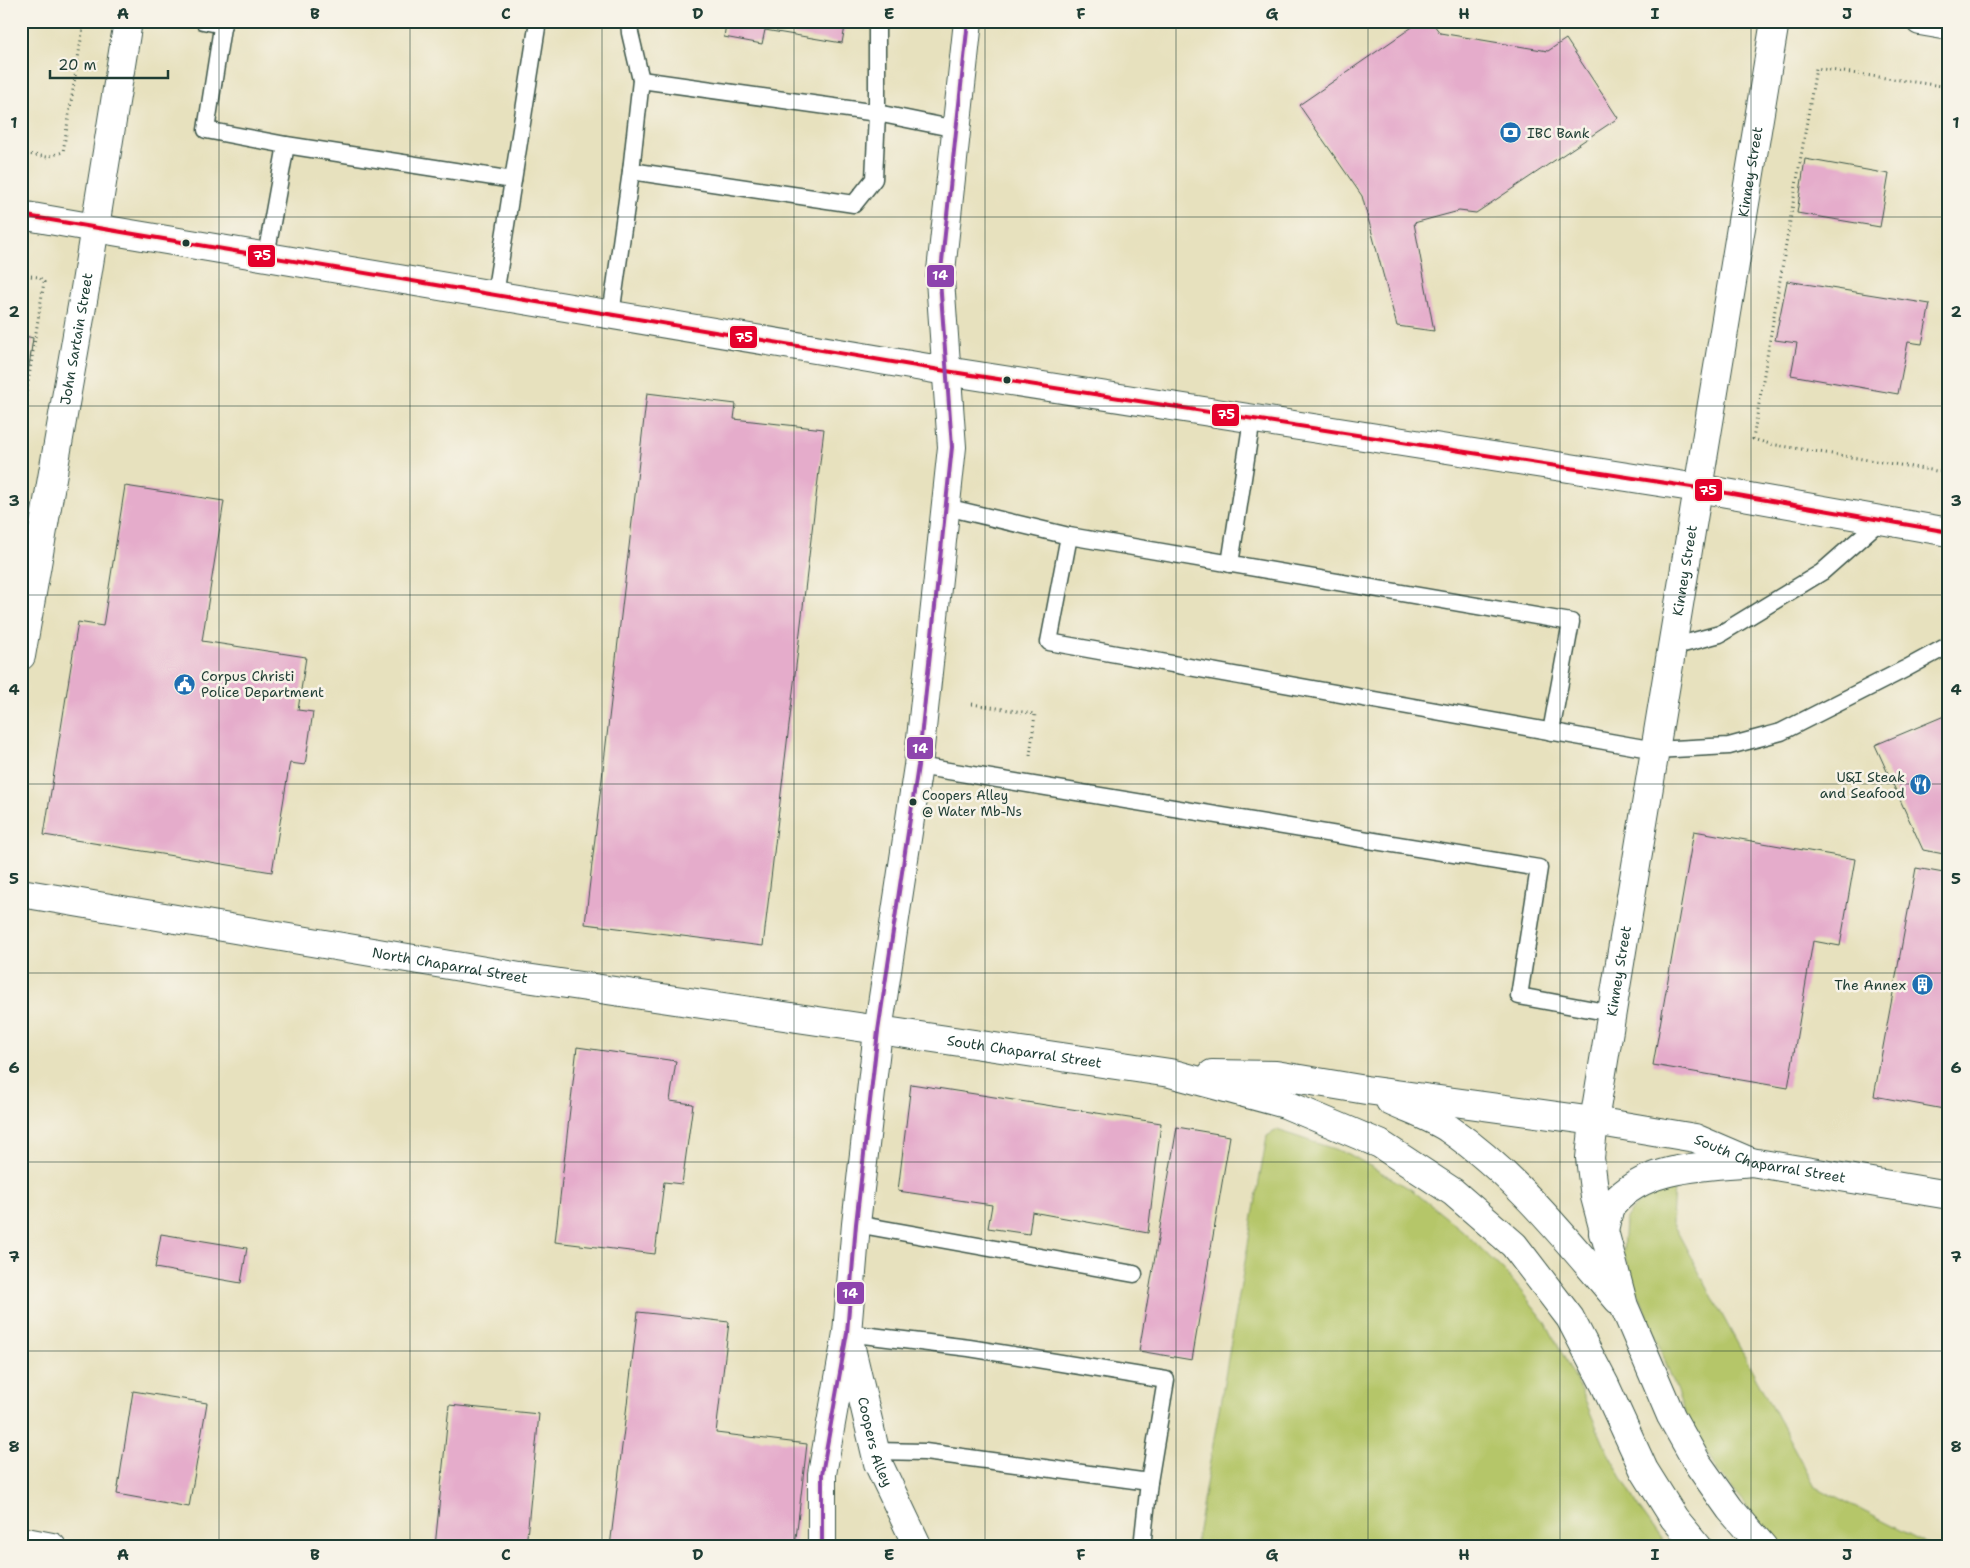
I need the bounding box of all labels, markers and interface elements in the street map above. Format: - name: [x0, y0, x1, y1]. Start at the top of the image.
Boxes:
- text: A: [117, 3, 129, 24]
- text: B: [310, 3, 320, 24]
- text: C: [501, 3, 511, 24]
- text: D: [692, 3, 704, 24]
- text: E: [884, 3, 894, 24]
- text: F: [1076, 3, 1086, 24]
- text: G: [1266, 3, 1279, 24]
- text: H: [1458, 3, 1470, 24]
- text: I: [1651, 3, 1660, 24]
- text: J: [1842, 3, 1852, 24]
- scale bar: [50, 48, 168, 80]
- text: 20 m: [58, 55, 97, 75]
- text: 1: [10, 112, 18, 133]
- text: 1: [1952, 112, 1960, 133]
- bank icon: IBC Bank: [1499, 121, 1523, 145]
- place label: IBC Bank: [1527, 124, 1590, 142]
- street label: Kinney Street: [1734, 125, 1767, 218]
- unlabelled marker: [181, 238, 191, 248]
- line badge: 75: [247, 244, 276, 268]
- text: 75: [253, 246, 271, 264]
- line badge: 14: [926, 264, 955, 288]
- text: 14: [932, 266, 948, 284]
- street label: John Sartain Street: [56, 271, 96, 406]
- text: 2: [8, 301, 20, 322]
- text: 2: [1950, 301, 1962, 322]
- line badge: 75: [729, 325, 758, 349]
- text: 75: [735, 328, 753, 346]
- unlabelled marker: [1002, 375, 1012, 385]
- line badge: 75: [1211, 403, 1240, 427]
- text: 75: [1217, 405, 1235, 423]
- line badge: 75: [1694, 478, 1723, 502]
- text: 75: [1699, 481, 1717, 499]
- text: 3: [8, 490, 20, 511]
- text: 3: [1950, 490, 1962, 511]
- street label: Kinney Street: [1668, 524, 1701, 617]
- place label: Corpus Christi Police Department: [201, 667, 324, 701]
- public building icon: Corpus Christi Police Department: [173, 672, 197, 696]
- text: 4: [8, 679, 20, 700]
- text: 4: [1950, 679, 1962, 700]
- line badge: 14: [906, 736, 934, 760]
- text: 14: [912, 739, 928, 757]
- place label: U&I Steak and Seafood: [1820, 768, 1905, 802]
- restaurant icon: U&I Steak and Seafood: [1909, 773, 1933, 797]
- place label: Coopers Alley @ Water Mb-Ns: [922, 787, 1022, 820]
- marker: Coopers Alley @ Water Mb-Ns: [908, 797, 918, 807]
- text: 5: [9, 868, 19, 889]
- text: 5: [1951, 868, 1961, 889]
- street label: Kinney Street: [1602, 924, 1635, 1018]
- street label: North Chaparral Street: [371, 943, 529, 987]
- building icon: The Annex: [1910, 973, 1934, 997]
- place label: The Annex: [1834, 976, 1906, 994]
- street label: South Chaparral Street: [946, 1031, 1103, 1072]
- text: 6: [8, 1057, 20, 1078]
- text: 6: [1950, 1057, 1962, 1078]
- street label: South Chaparral Street: [1692, 1130, 1847, 1187]
- text: 7: [8, 1246, 20, 1267]
- text: 7: [1950, 1246, 1962, 1267]
- line badge: 14: [836, 1281, 865, 1305]
- text: 14: [842, 1284, 858, 1302]
- street label: Coopers Alley: [854, 1395, 897, 1490]
- text: 8: [8, 1436, 20, 1457]
- text: 8: [1950, 1436, 1962, 1457]
- text: A: [117, 1544, 129, 1565]
- text: B: [310, 1544, 320, 1565]
- text: C: [501, 1544, 511, 1565]
- text: D: [692, 1544, 704, 1565]
- text: E: [884, 1544, 894, 1565]
- text: F: [1076, 1544, 1086, 1565]
- text: G: [1266, 1544, 1279, 1565]
- text: H: [1458, 1544, 1470, 1565]
- text: I: [1651, 1544, 1660, 1565]
- text: J: [1842, 1544, 1852, 1565]

